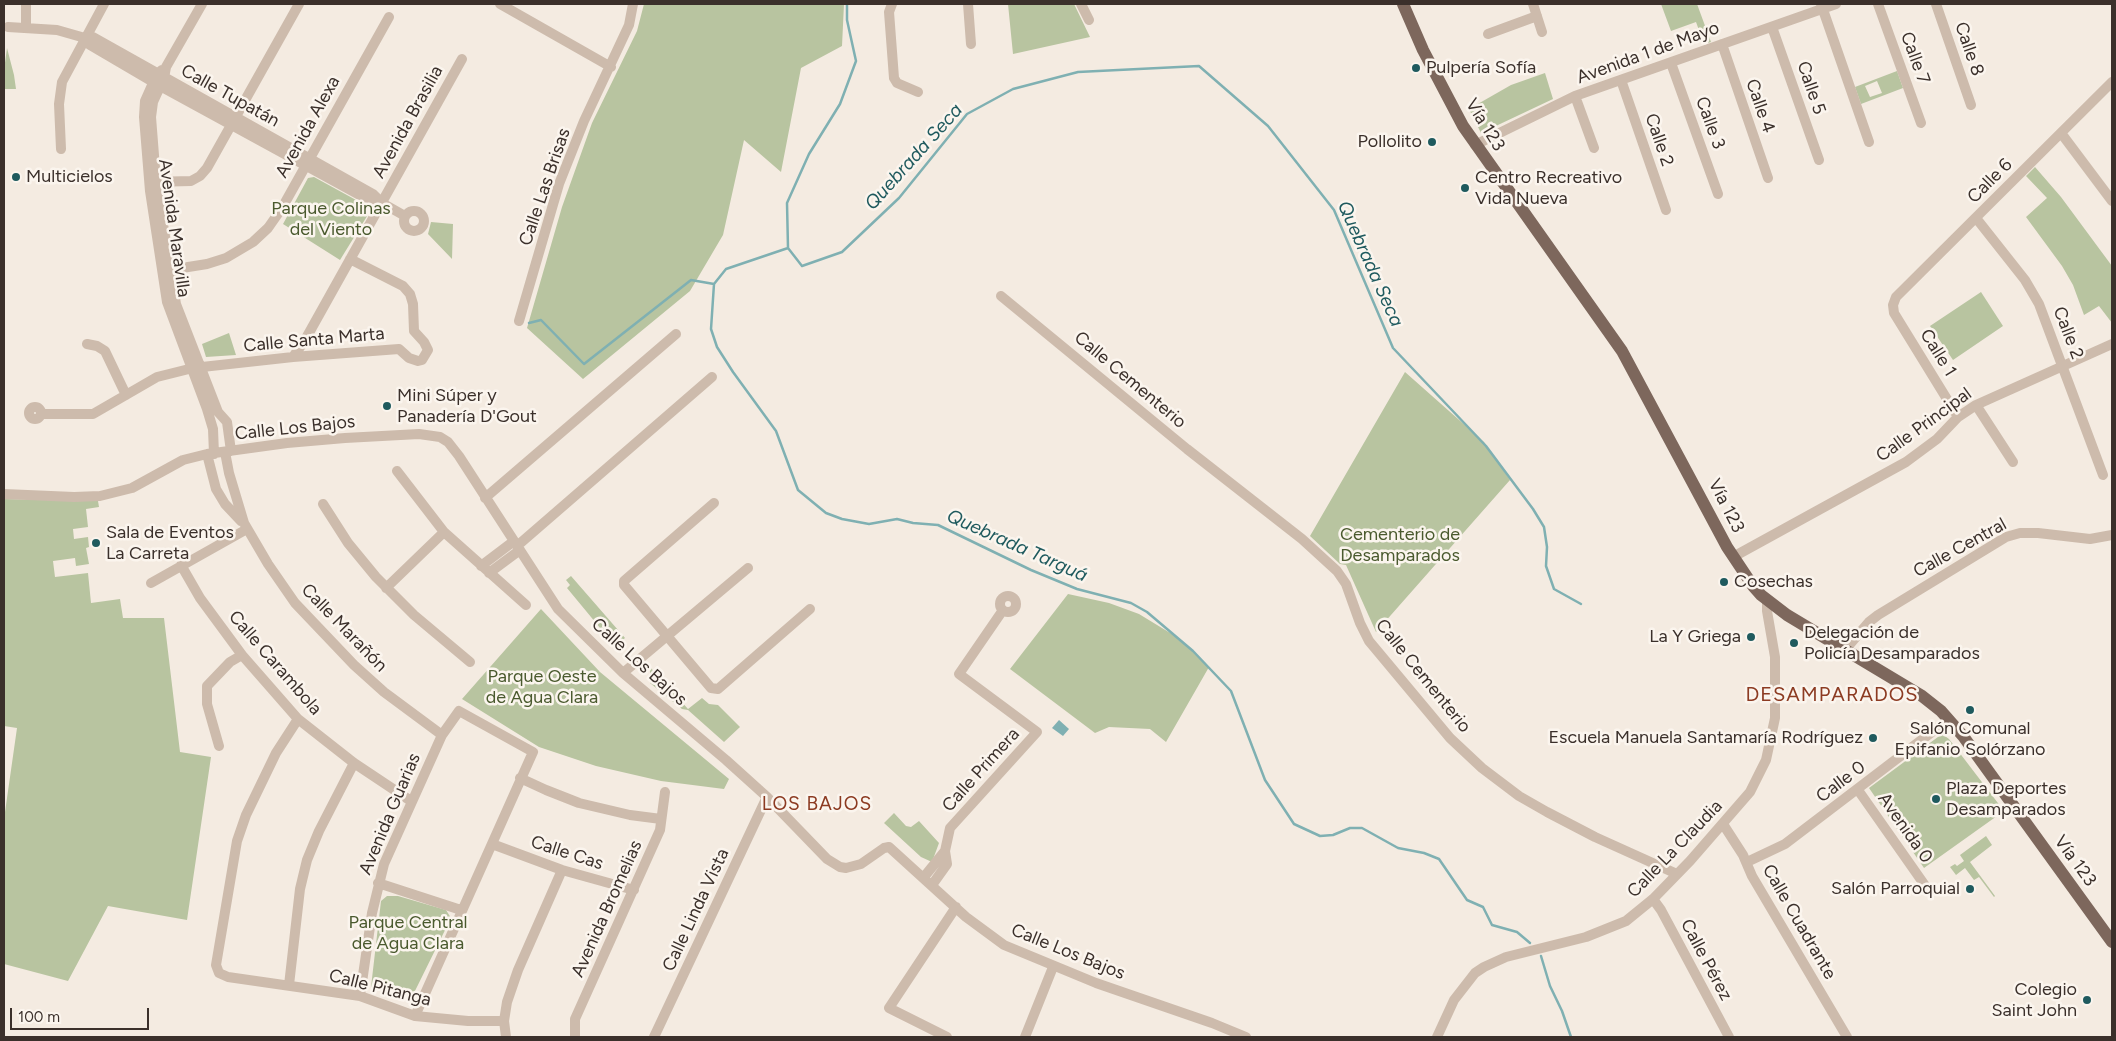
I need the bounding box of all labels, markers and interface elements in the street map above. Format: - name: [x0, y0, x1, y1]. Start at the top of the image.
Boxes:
- street label: Avenida 1 de Mayo: [1574, 17, 1722, 89]
- street label: Calle 8: [1950, 19, 1988, 79]
- street label: Calle 7: [1896, 29, 1934, 87]
- place label: Pulpería Sofía: [1426, 57, 1536, 79]
- street label: Calle 5: [1792, 59, 1830, 117]
- street label: Calle Tupatán: [177, 60, 283, 132]
- street label: Avenida Brasilia: [368, 62, 448, 182]
- marker: Pulpería Sofía: [1410, 62, 1422, 74]
- street label: Avenida Alexa: [271, 72, 345, 182]
- street label: Calle 4: [1741, 76, 1779, 136]
- street label: Calle 3: [1691, 94, 1729, 152]
- street label: Vía 123: [1461, 95, 1509, 155]
- water label: Quebrada Seca: [860, 99, 968, 215]
- street label: Calle 2: [1640, 111, 1678, 169]
- street label: Calle Las Brisas: [515, 125, 575, 249]
- place label: Pollolito: [1358, 131, 1422, 153]
- marker: Pollolito: [1426, 136, 1438, 148]
- street label: Calle 6: [1963, 154, 2017, 208]
- street label: Avenida Maravilla: [154, 157, 194, 299]
- place label: Multicielos: [26, 166, 113, 188]
- place label: Centro Recreativo Vida Nueva: [1475, 167, 1622, 210]
- marker: Multicielos: [10, 171, 22, 183]
- marker: Centro Recreativo Vida Nueva: [1459, 182, 1471, 194]
- park label: Parque Colinas del Viento: [271, 198, 391, 240]
- water label: Quebrada Seca: [1332, 198, 1408, 330]
- street label: Calle 2: [2048, 304, 2088, 362]
- street label: Calle Santa Marta: [243, 323, 385, 357]
- street label: Calle 1: [1915, 325, 1961, 381]
- street label: Calle Cementerio: [1070, 327, 1190, 433]
- street label: Calle Principal: [1872, 383, 1976, 467]
- place label: Mini Súper y Panadería D'Gout: [397, 385, 537, 428]
- marker: Mini Súper y Panadería D'Gout: [381, 400, 393, 412]
- street label: Calle Los Bajos: [234, 411, 356, 445]
- street label: Vía 123: [1703, 475, 1749, 537]
- water label: Quebrada Targuá: [943, 505, 1091, 587]
- street label: Calle Central: [1910, 514, 2010, 582]
- place label: Sala de Eventos La Carreta: [106, 522, 234, 564]
- park label: Cementerio de Desamparados: [1340, 524, 1460, 566]
- marker: Sala de Eventos La Carreta: [90, 537, 102, 549]
- place label: Cosechas: [1734, 571, 1813, 593]
- marker: Cosechas: [1718, 576, 1730, 588]
- street label: Calle Marañón: [296, 579, 392, 677]
- street label: Calle Carambola: [224, 606, 326, 720]
- street label: Calle Los Bajos: [587, 614, 691, 710]
- street label: Calle Cementerio: [1371, 615, 1475, 737]
- place label: Delegación de Policía Desamparados: [1804, 622, 1980, 664]
- place label: La Y Griega: [1649, 626, 1741, 648]
- marker: La Y Griega: [1745, 631, 1757, 643]
- marker: Delegación de Policía Desamparados: [1788, 637, 1800, 649]
- park label: Parque Oeste de Agua Clara: [486, 666, 598, 709]
- district label: DESAMPARADOS: [1744, 683, 1920, 707]
- marker: Salón Comunal Epifanio Solórzano: [1964, 704, 1976, 716]
- place label: Salón Comunal Epifanio Solórzano: [1895, 718, 2045, 761]
- street label: Calle Primera: [938, 724, 1024, 816]
- place label: Escuela Manuela Santamaría Rodríguez: [1548, 727, 1863, 749]
- marker: Escuela Manuela Santamaría Rodríguez: [1867, 732, 1879, 744]
- street label: Avenida Guarias: [355, 750, 425, 878]
- street label: Calle 0: [1812, 757, 1870, 807]
- place label: Plaza Deportes Desamparados: [1946, 778, 2066, 821]
- street label: Avenida 0: [1873, 789, 1937, 867]
- district label: LOS BAJOS: [761, 793, 873, 815]
- marker: Plaza Deportes Desamparados: [1930, 793, 1942, 805]
- street label: Calle La Claudia: [1623, 796, 1727, 902]
- street label: Calle Cas: [528, 831, 606, 875]
- street label: Vía 123: [2049, 831, 2101, 891]
- street label: Avenida Bromelias: [567, 837, 647, 981]
- street label: Calle Linda Vista: [658, 845, 734, 975]
- street label: Calle Cuadrante: [1757, 861, 1841, 983]
- place label: Salón Parroquial: [1831, 878, 1960, 900]
- marker: Salón Parroquial: [1964, 883, 1976, 895]
- park label: Parque Central de Agua Clara: [348, 912, 468, 954]
- street label: Calle Pérez: [1676, 916, 1736, 1004]
- street label: Calle Los Bajos: [1008, 919, 1128, 985]
- street label: Calle Pitanga: [327, 965, 433, 1011]
- place label: Colegio Saint John: [1992, 979, 2077, 1022]
- marker: Colegio Saint John: [2081, 994, 2093, 1006]
- scale bar: [12, 998, 151, 1030]
- text: 100 m: [18, 1008, 60, 1026]

